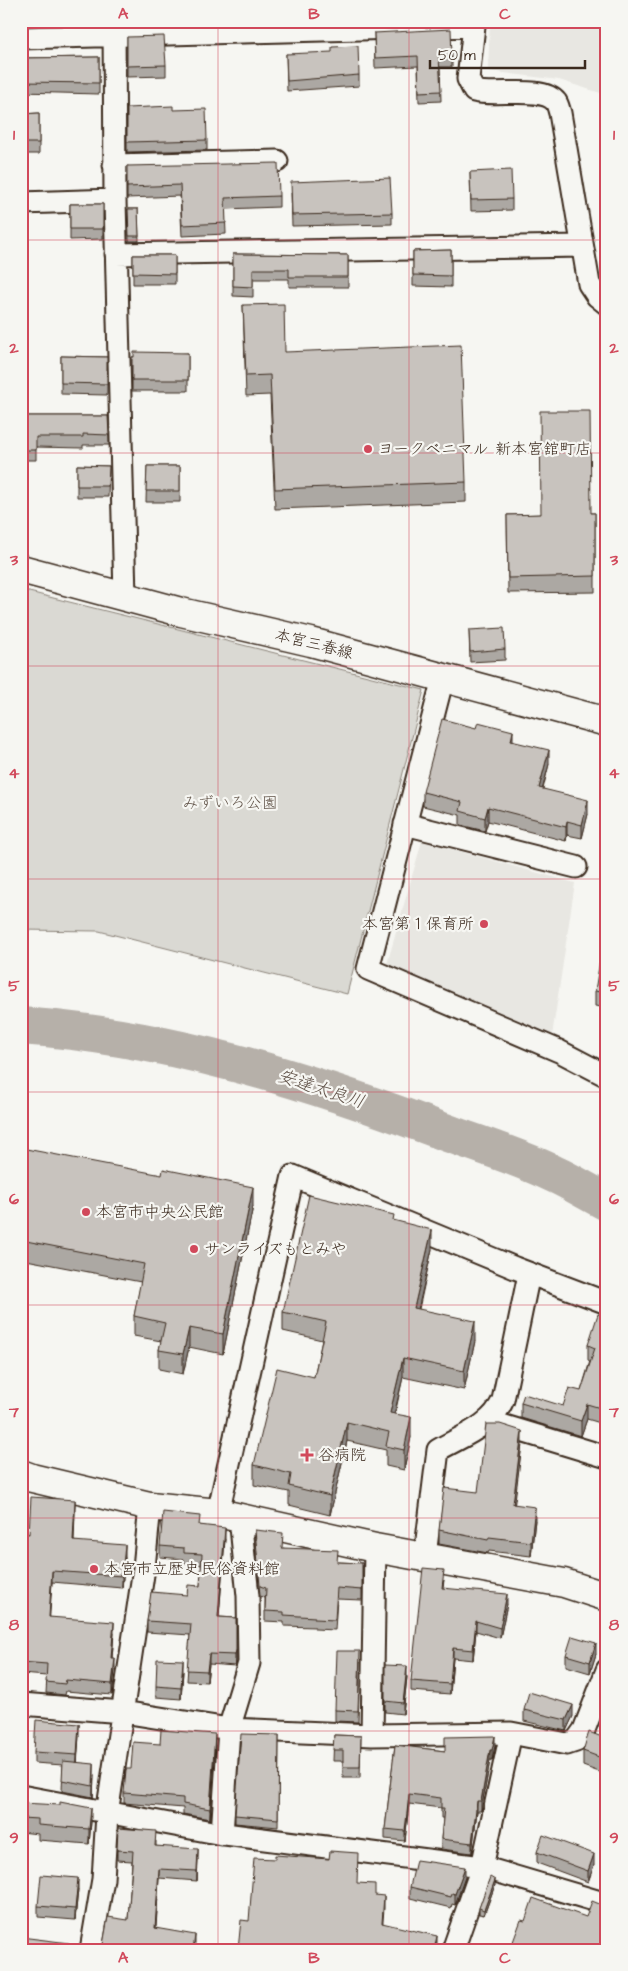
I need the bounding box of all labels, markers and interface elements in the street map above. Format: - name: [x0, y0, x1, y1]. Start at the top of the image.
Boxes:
- text: A: [118, 3, 129, 25]
- text: B: [308, 3, 320, 25]
- text: C: [499, 3, 511, 25]
- scale bar: [430, 38, 586, 70]
- text: 50 m: [438, 45, 476, 66]
- text: 1: [13, 124, 16, 146]
- text: 1: [613, 124, 616, 146]
- text: 2: [8, 337, 19, 359]
- text: 2: [608, 337, 619, 359]
- place label: ヨークベニマル 新本宮舘町店: [378, 438, 591, 460]
- marker: ヨークベニマル 新本宮舘町店: [362, 443, 374, 455]
- text: 3: [9, 549, 19, 571]
- text: 3: [609, 549, 619, 571]
- street label: 本宮三春線: [273, 624, 355, 664]
- text: 4: [9, 762, 20, 784]
- text: 4: [609, 762, 620, 784]
- park label: みずいろ公園: [182, 792, 278, 814]
- place label: 本宮第１保育所: [362, 913, 474, 935]
- marker: 本宮第１保育所: [478, 918, 490, 930]
- text: 5: [8, 975, 20, 997]
- text: 5: [608, 975, 620, 997]
- water label: 安達太良川: [274, 1063, 368, 1115]
- text: 6: [9, 1188, 19, 1210]
- text: 6: [609, 1188, 619, 1210]
- place label: 本宮市中央公民館: [96, 1201, 224, 1223]
- marker: 本宮市中央公民館: [80, 1206, 92, 1218]
- place label: サンライズもとみや: [204, 1238, 347, 1260]
- marker: サンライズもとみや: [188, 1243, 200, 1255]
- text: 7: [8, 1401, 19, 1423]
- text: 7: [608, 1401, 619, 1423]
- place label: 谷病院: [318, 1444, 366, 1466]
- marker: 谷病院: [300, 1448, 314, 1462]
- place label: 本宮市立歴史民俗資料館: [104, 1558, 280, 1580]
- marker: 本宮市立歴史民俗資料館: [88, 1563, 100, 1575]
- text: 8: [9, 1614, 20, 1636]
- text: 8: [609, 1614, 620, 1636]
- text: 9: [9, 1827, 19, 1849]
- text: 9: [609, 1827, 619, 1849]
- text: A: [118, 1947, 129, 1969]
- text: B: [308, 1947, 320, 1969]
- text: C: [499, 1947, 511, 1969]

